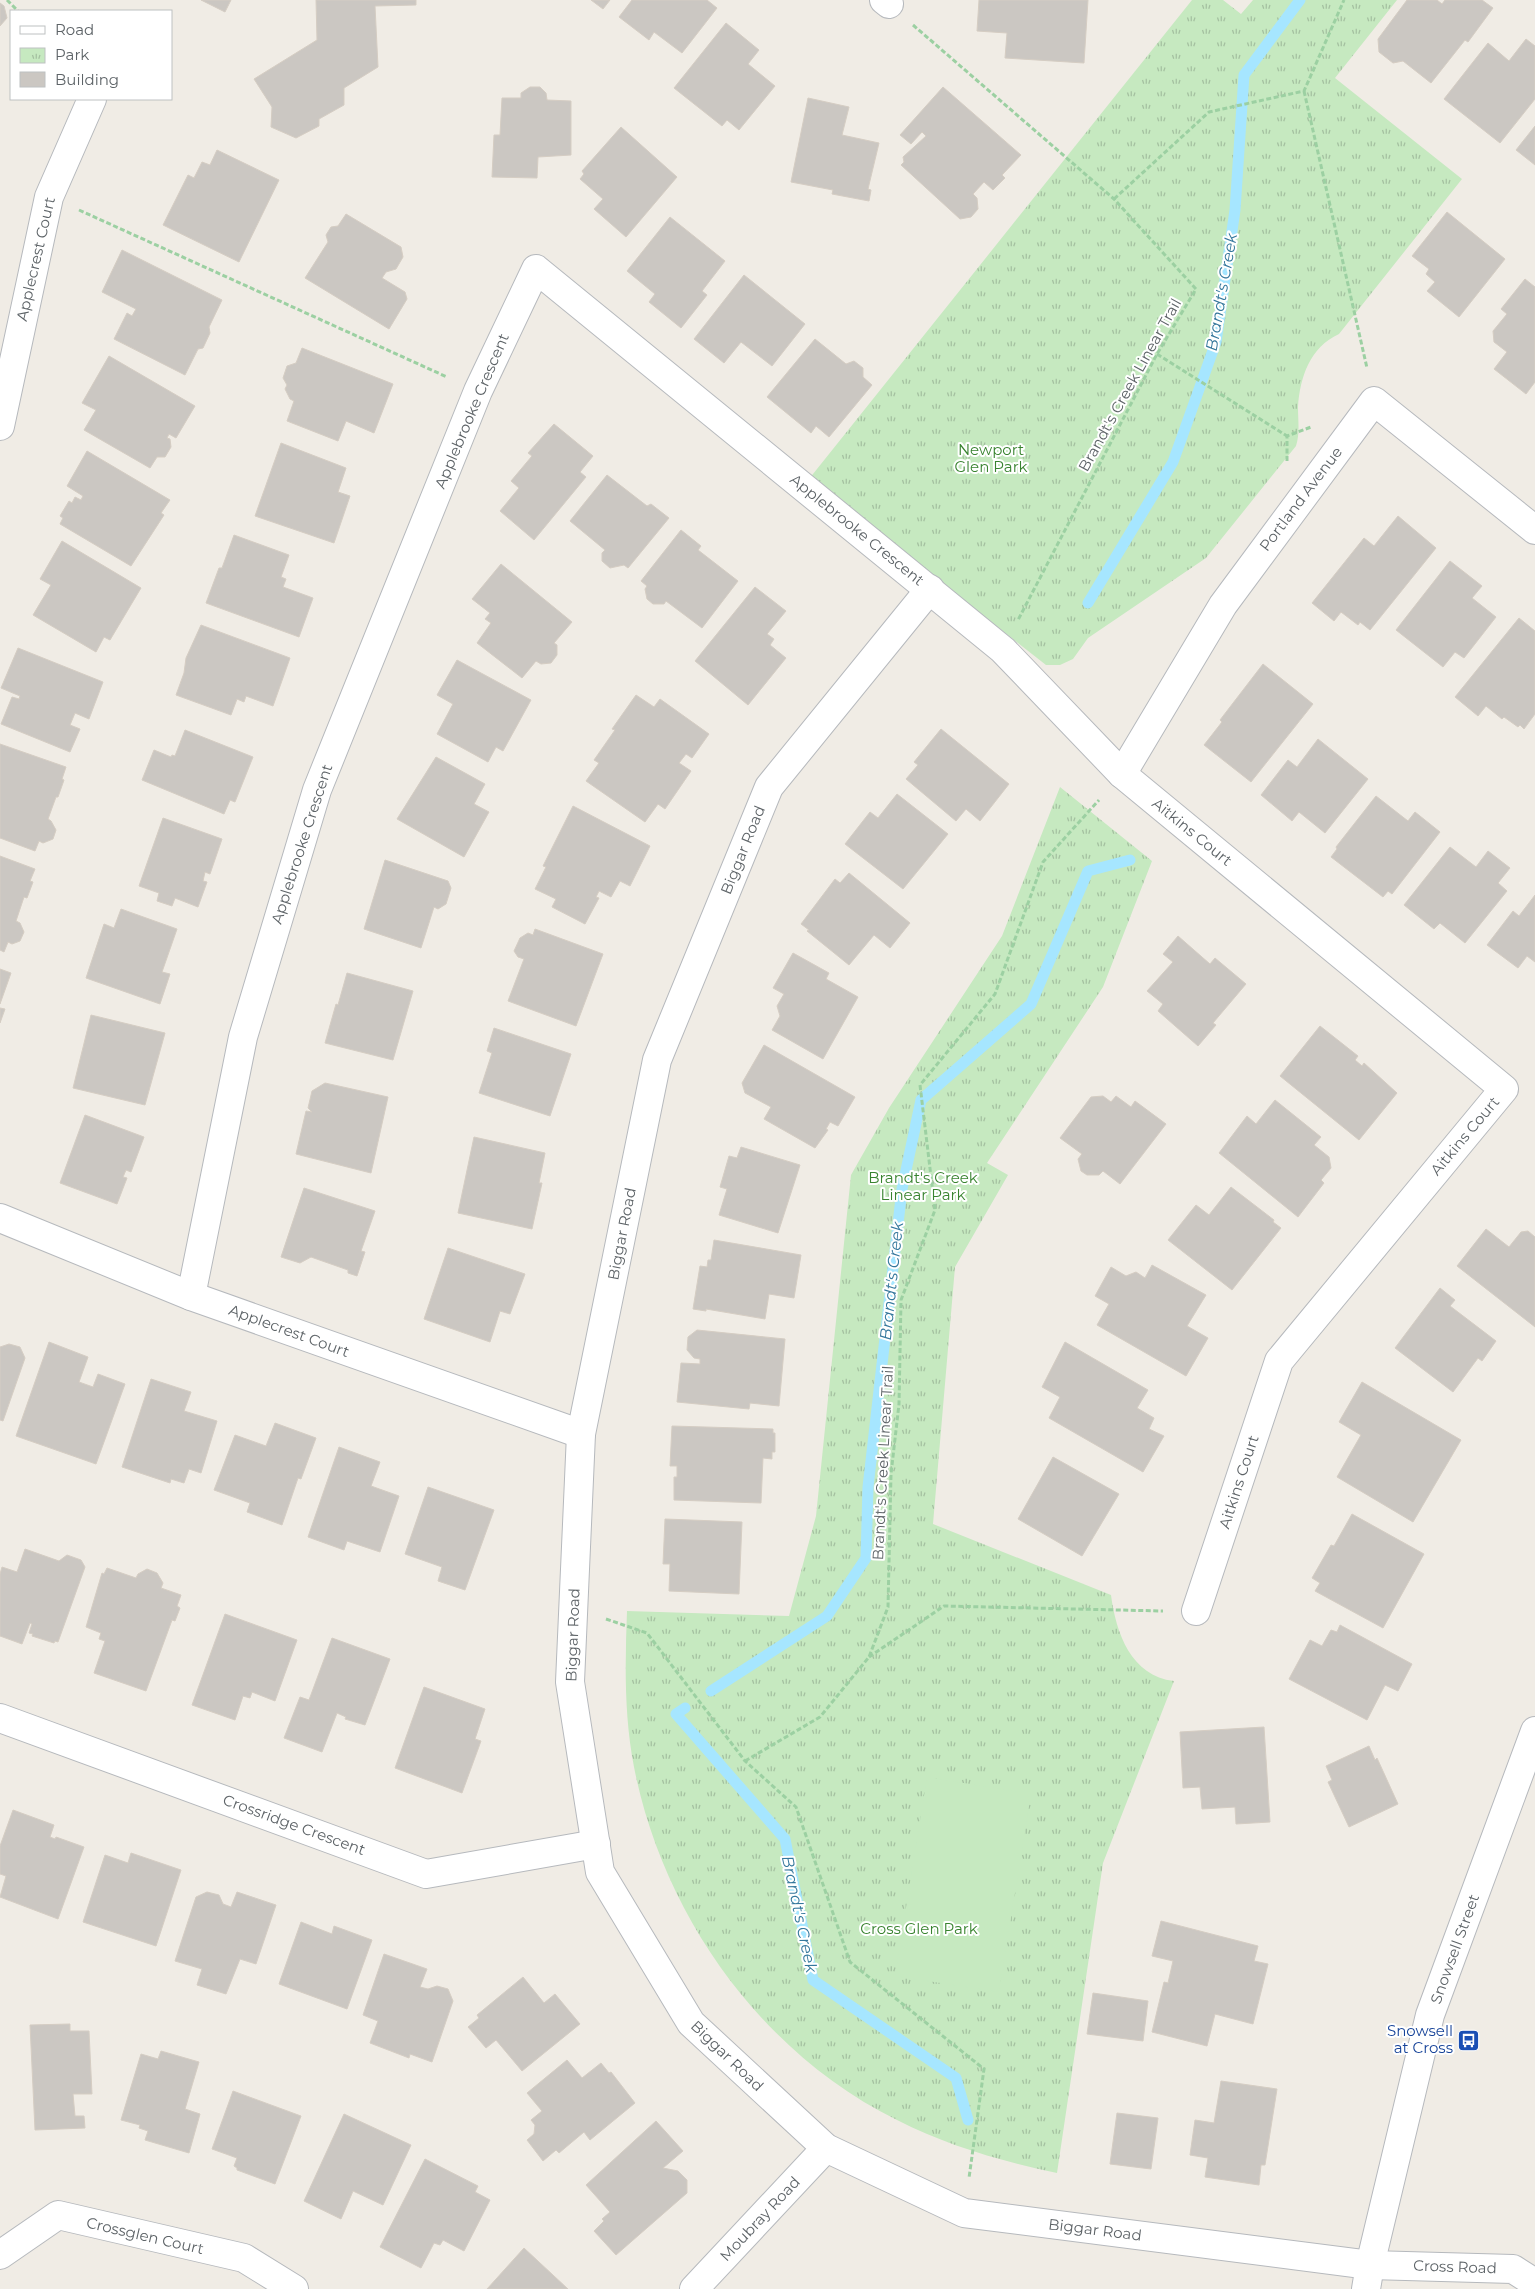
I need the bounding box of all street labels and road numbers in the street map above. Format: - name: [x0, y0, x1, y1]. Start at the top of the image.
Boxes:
- street label: Applecrest Court: [12, 195, 59, 323]
- street label: Brandt's Creek Linear Trail: [1074, 295, 1185, 475]
- street label: Applebrooke Crescent: [430, 330, 513, 491]
- street label: Portland Avenue: [1255, 443, 1346, 555]
- street label: Applebrooke Crescent: [786, 470, 928, 590]
- street label: Applebrooke Crescent: [267, 761, 336, 926]
- street label: Aitkins Court: [1149, 794, 1236, 870]
- street label: Biggar Road: [716, 803, 769, 897]
- street label: Aitkins Court: [1426, 1092, 1503, 1179]
- street label: Biggar Road: [603, 1186, 640, 1282]
- street label: Applecrest Court: [226, 1300, 352, 1361]
- street label: Brandt's Creek Linear Trail: [868, 1365, 897, 1561]
- street label: Aitkins Court: [1214, 1433, 1263, 1531]
- street label: Biggar Road: [561, 1588, 584, 1682]
- street label: Crossridge Crescent: [220, 1790, 368, 1859]
- street label: Snowsell Street: [1426, 1891, 1483, 2006]
- street label: Biggar Road: [687, 2016, 768, 2095]
- street label: Moubray Road: [715, 2172, 804, 2265]
- street label: Crossglen Court: [84, 2213, 206, 2258]
- street label: Biggar Road: [1047, 2214, 1143, 2245]
- street label: Cross Road: [1413, 2256, 1497, 2277]

